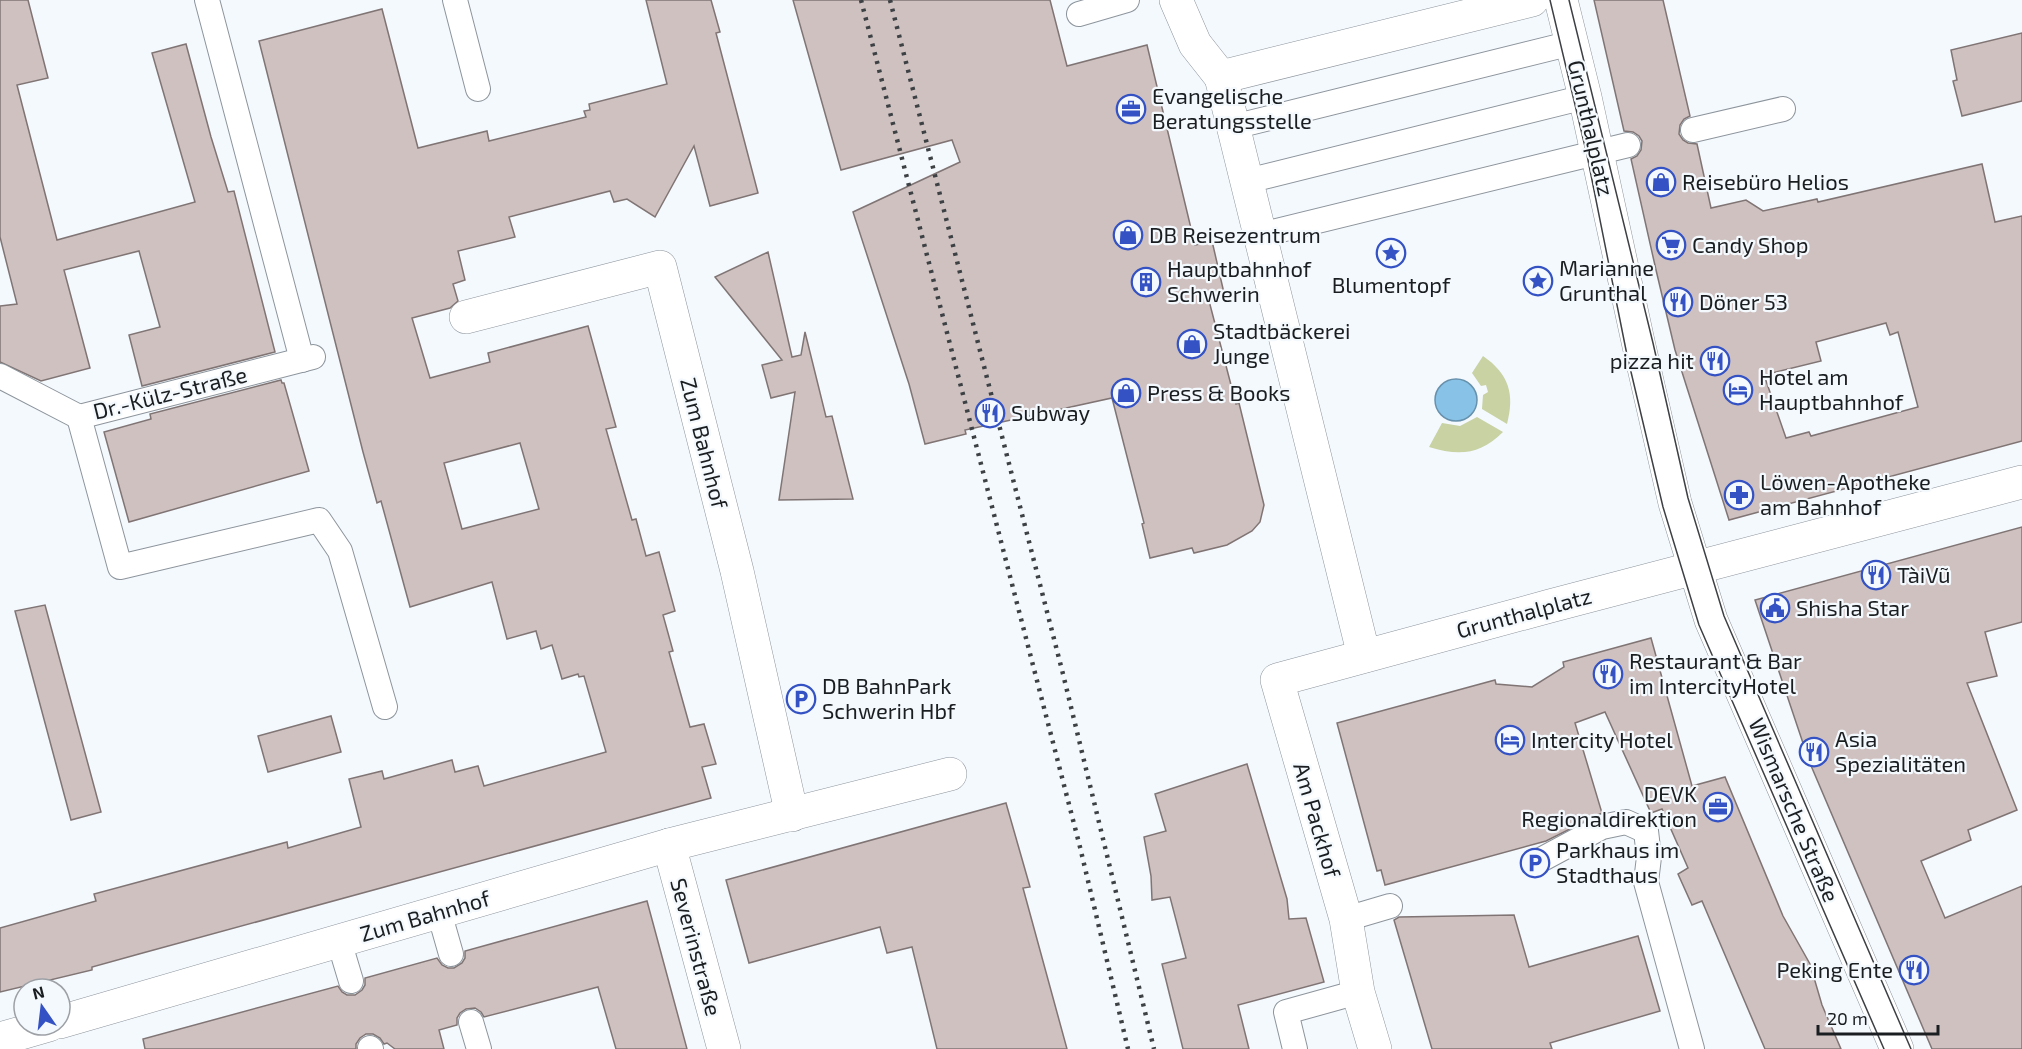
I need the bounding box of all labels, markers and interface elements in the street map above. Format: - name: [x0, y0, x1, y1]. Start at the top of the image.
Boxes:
- street label: Grunthalplatz: [1564, 57, 1620, 198]
- place label: Evangelische Beratungsstelle: [1152, 82, 1312, 133]
- office icon: Evangelische Beratungsstelle: [1115, 93, 1147, 125]
- shop icon: Reisebüro Helios: [1645, 166, 1677, 198]
- place label: Reisebüro Helios: [1682, 168, 1849, 194]
- shop icon: DB Reisezentrum: [1112, 219, 1144, 251]
- place label: DB Reisezentrum: [1149, 221, 1321, 247]
- supermarket icon: Candy Shop: [1655, 229, 1687, 261]
- place label: Candy Shop: [1692, 231, 1808, 257]
- place icon: Blumentopf: [1375, 237, 1407, 269]
- place label: Marianne Grunthal: [1559, 254, 1654, 305]
- place label: Hauptbahnhof Schwerin: [1167, 255, 1312, 306]
- place icon: Marianne Grunthal: [1522, 265, 1554, 297]
- building icon: Hauptbahnhof Schwerin: [1130, 266, 1162, 298]
- place label: Blumentopf: [1332, 271, 1451, 297]
- restaurant icon: Döner 53: [1662, 286, 1694, 318]
- place label: Döner 53: [1699, 288, 1788, 314]
- place label: Stadtbäckerei Junge: [1213, 317, 1351, 368]
- shop icon: Stadtbäckerei Junge: [1176, 328, 1208, 360]
- restaurant icon: pizza hit: [1699, 345, 1731, 377]
- place label: pizza hit: [1610, 347, 1694, 373]
- street label: Dr.-Külz-Straße: [90, 360, 249, 424]
- place label: Hotel am Hauptbahnhof: [1759, 363, 1904, 414]
- hotel icon: Hotel am Hauptbahnhof: [1722, 374, 1754, 406]
- street label: Zum Bahnhof: [676, 375, 734, 512]
- shop icon: Press & Books: [1110, 377, 1142, 409]
- place label: Press & Books: [1147, 379, 1291, 405]
- restaurant icon: Subway: [974, 397, 1006, 429]
- place label: Subway: [1011, 399, 1090, 425]
- place label: Löwen-Apotheke am Bahnhof: [1760, 468, 1931, 519]
- pharmacy icon: Löwen-Apotheke am Bahnhof: [1723, 479, 1755, 511]
- restaurant icon: TàiVũ: [1860, 559, 1892, 591]
- place label: TàiVũ: [1897, 561, 1951, 587]
- street label: Grunthalplatz: [1453, 582, 1594, 643]
- public building icon: Shisha Star: [1759, 592, 1791, 624]
- place label: Shisha Star: [1796, 594, 1909, 620]
- place label: Restaurant & Bar im IntercityHotel: [1629, 647, 1802, 698]
- restaurant icon: Restaurant & Bar im IntercityHotel: [1592, 658, 1624, 690]
- place label: DB BahnPark Schwerin Hbf: [822, 672, 956, 723]
- parking icon: DB BahnPark Schwerin Hbf: [785, 683, 817, 715]
- street label: Wismarsche Straße: [1744, 714, 1845, 905]
- hotel icon: Intercity Hotel: [1494, 724, 1526, 756]
- place label: Asia Spezialitäten: [1835, 725, 1966, 776]
- place label: Intercity Hotel: [1531, 726, 1673, 752]
- restaurant icon: Asia Spezialitäten: [1798, 736, 1830, 768]
- street label: Am Packhof: [1289, 759, 1347, 881]
- place label: DEVK Regionaldirektion: [1521, 780, 1697, 831]
- office icon: DEVK Regionaldirektion: [1702, 791, 1734, 823]
- place label: Parkhaus im Stadthaus: [1556, 836, 1679, 887]
- parking icon: Parkhaus im Stadthaus: [1519, 847, 1551, 879]
- street label: Severinstraße: [666, 875, 728, 1019]
- street label: Zum Bahnhof: [357, 884, 493, 946]
- restaurant icon: Peking Ente: [1898, 954, 1930, 986]
- place label: Peking Ente: [1776, 956, 1893, 982]
- north arrow: [12, 977, 72, 1037]
- text: N: [30, 981, 46, 1003]
- scale bar: [1818, 998, 1938, 1036]
- text: 20 m: [1827, 1007, 1868, 1029]

